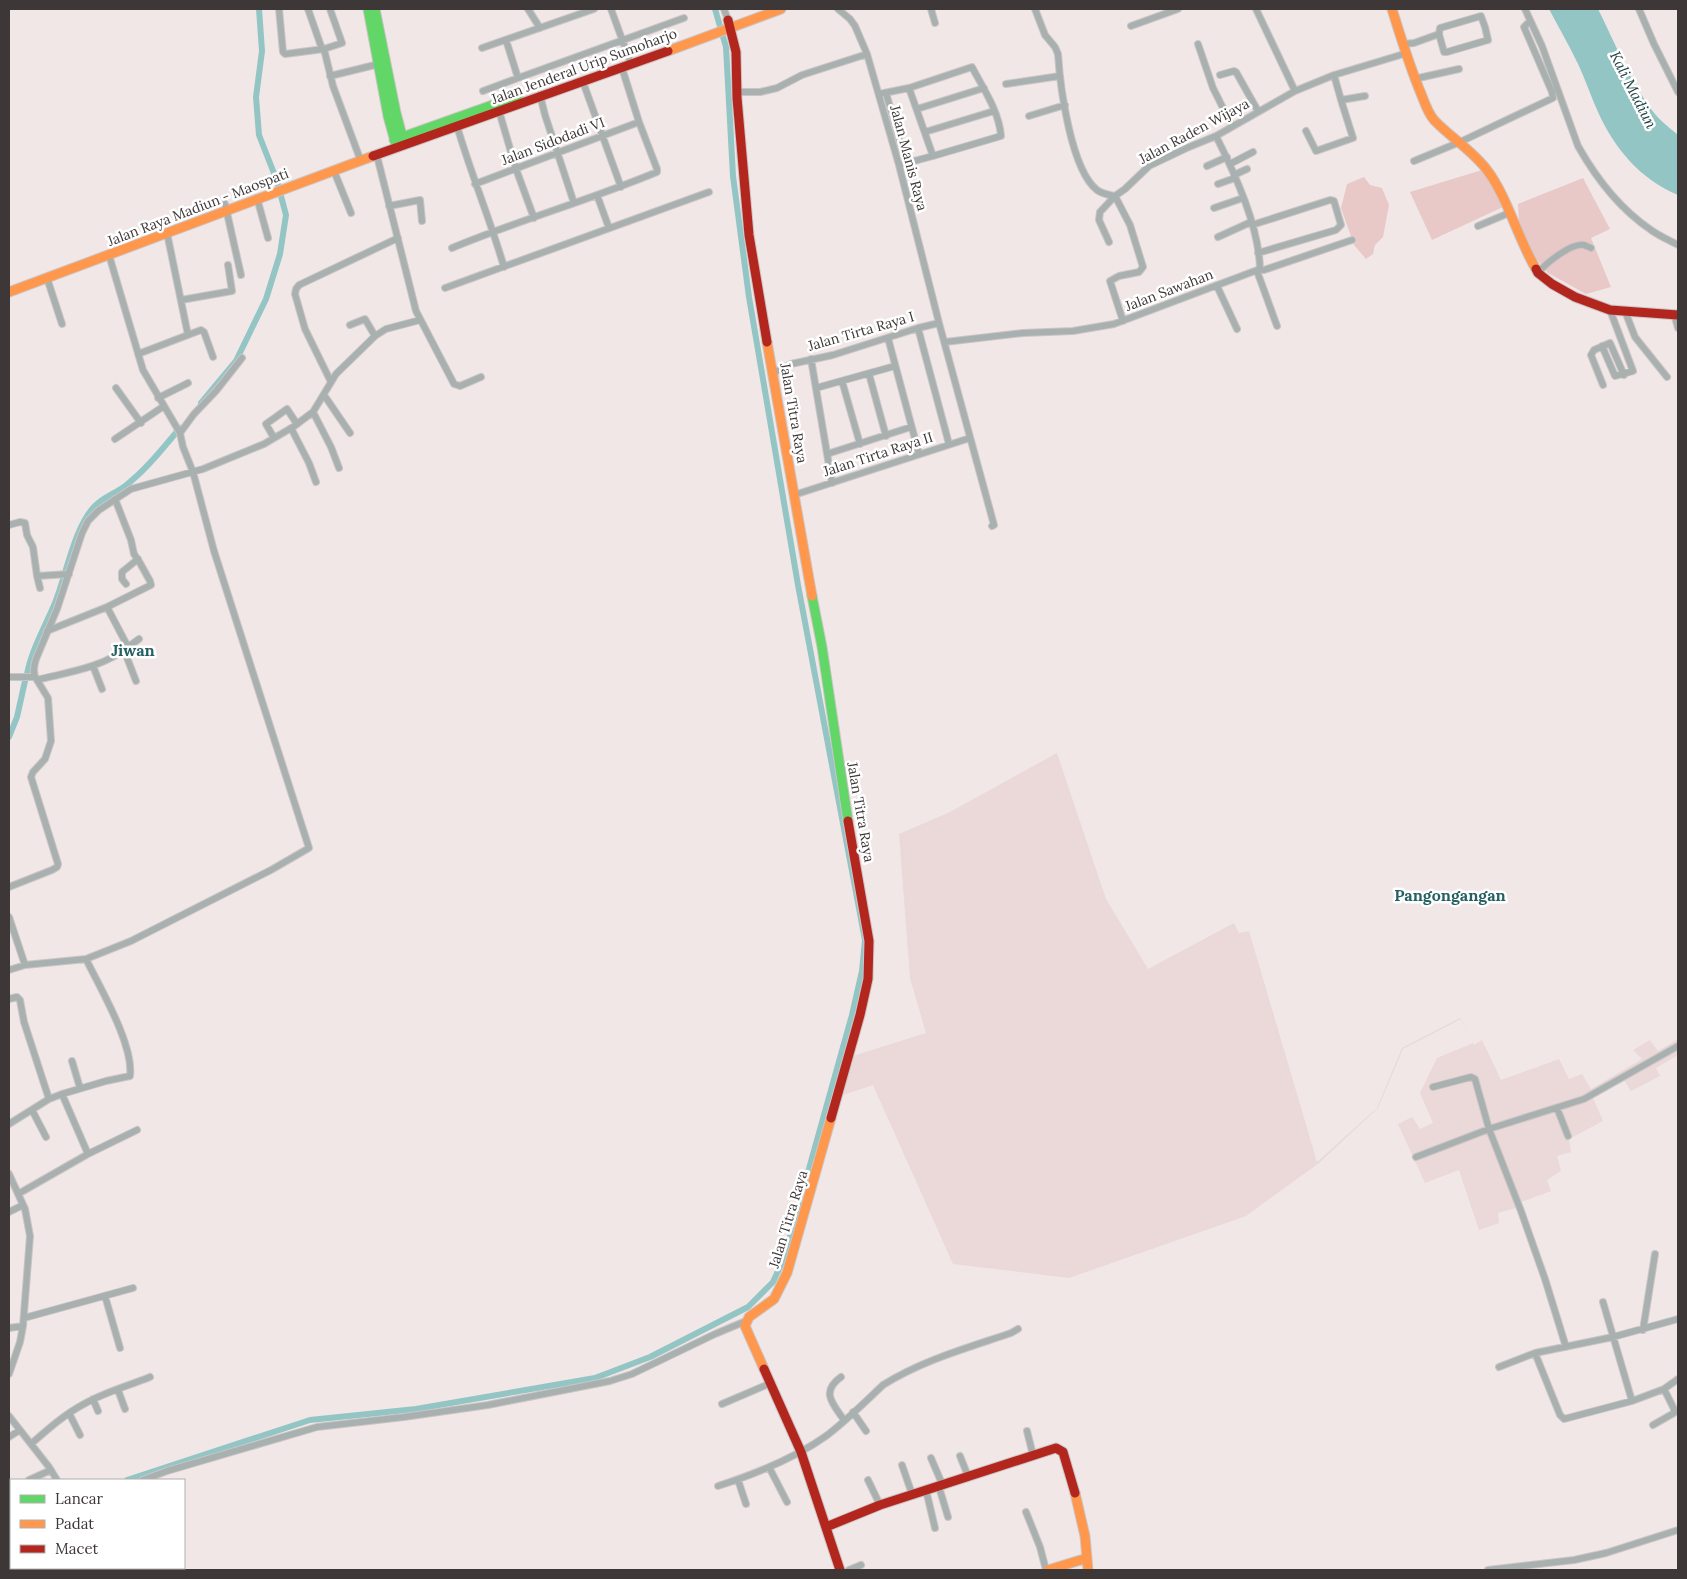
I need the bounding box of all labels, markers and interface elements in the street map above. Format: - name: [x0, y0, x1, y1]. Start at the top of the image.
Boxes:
- street label: Jalan Jenderal Urip Sumoharjo: [488, 24, 679, 108]
- water label: Kali Madiun: [1606, 48, 1661, 132]
- street label: Jalan Raden Wijaya: [1135, 94, 1252, 168]
- street label: Jalan Manis Raya: [886, 102, 932, 213]
- street label: Jalan Sidodadi VI: [498, 113, 607, 169]
- street label: Jalan Raya Madiun - Maospati: [104, 164, 291, 250]
- street label: Jalan Sawahan: [1122, 265, 1216, 315]
- street label: Jalan Tirta Raya I: [805, 307, 916, 355]
- street label: Jalan Titra Raya: [776, 361, 812, 464]
- street label: Jalan Tirta Raya II: [820, 428, 935, 481]
- district label: Jiwan: [111, 640, 155, 660]
- street label: Jalan Titra Raya: [843, 760, 879, 863]
- district label: Pangongangan: [1394, 885, 1506, 905]
- street label: Jalan Titra Raya: [764, 1168, 811, 1271]
- legend: [10, 1479, 185, 1569]
- text: Lancar: [55, 1489, 104, 1508]
- text: Padat: [55, 1514, 94, 1533]
- text: Macet: [55, 1539, 98, 1558]

